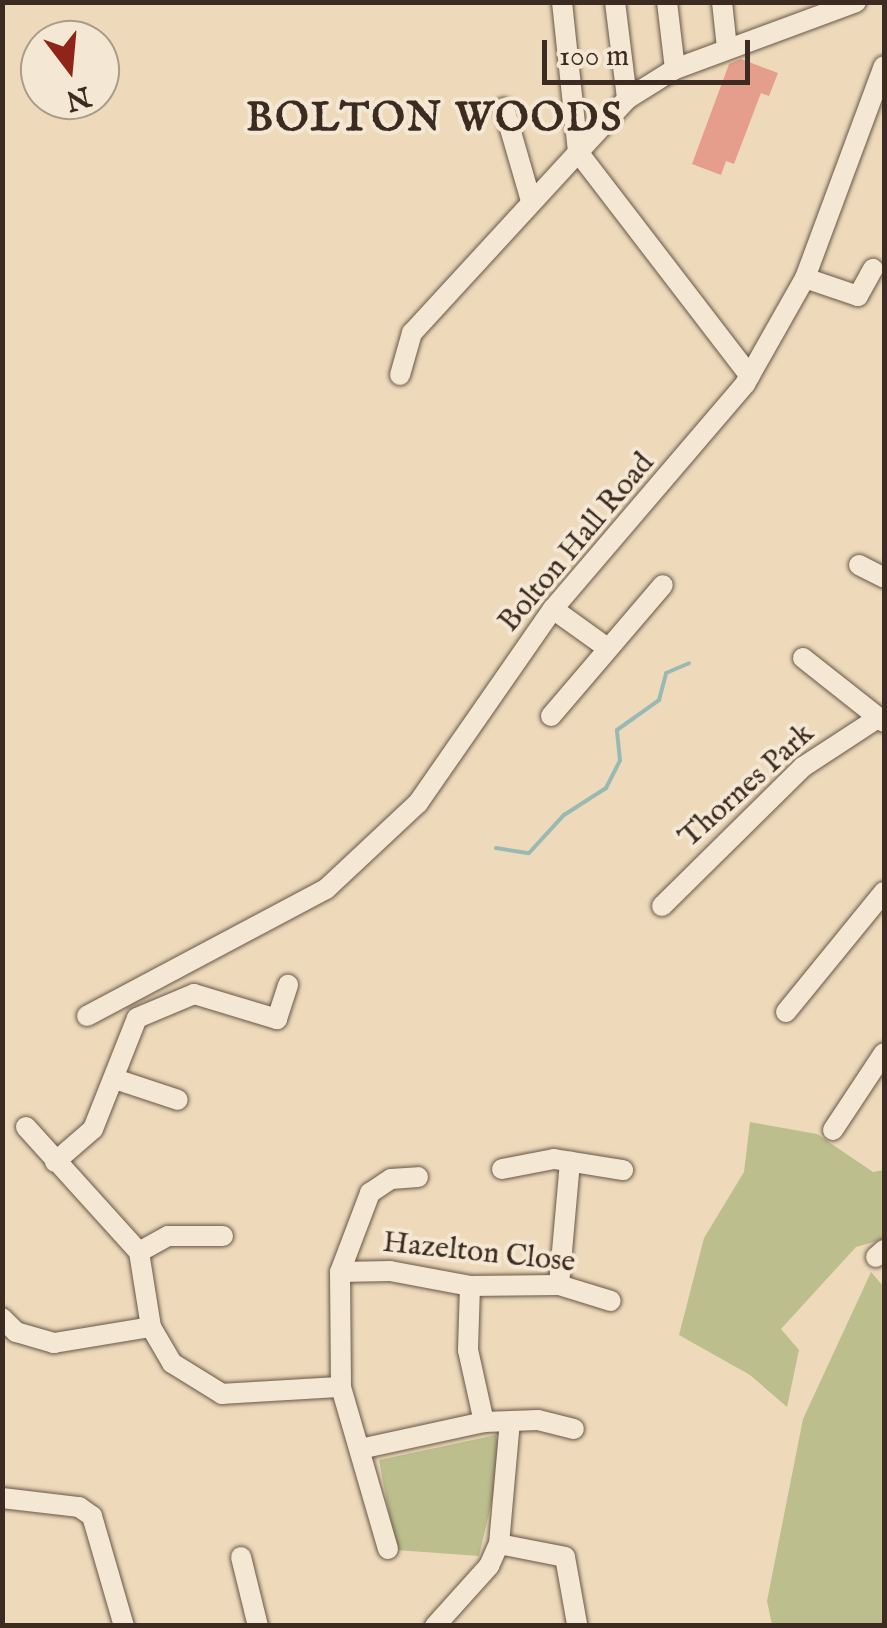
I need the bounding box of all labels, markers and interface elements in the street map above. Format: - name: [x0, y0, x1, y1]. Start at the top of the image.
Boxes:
- north arrow: [20, 20, 120, 120]
- scale bar: [547, 20, 754, 82]
- text: 100 m: [559, 38, 629, 76]
- text: N: [61, 77, 94, 118]
- district label: BOLTON WOODS: [246, 96, 624, 144]
- street label: Bolton Hall Road: [492, 446, 662, 640]
- street label: Thornes Park: [672, 716, 822, 856]
- street label: Hazelton Close: [381, 1225, 577, 1281]

